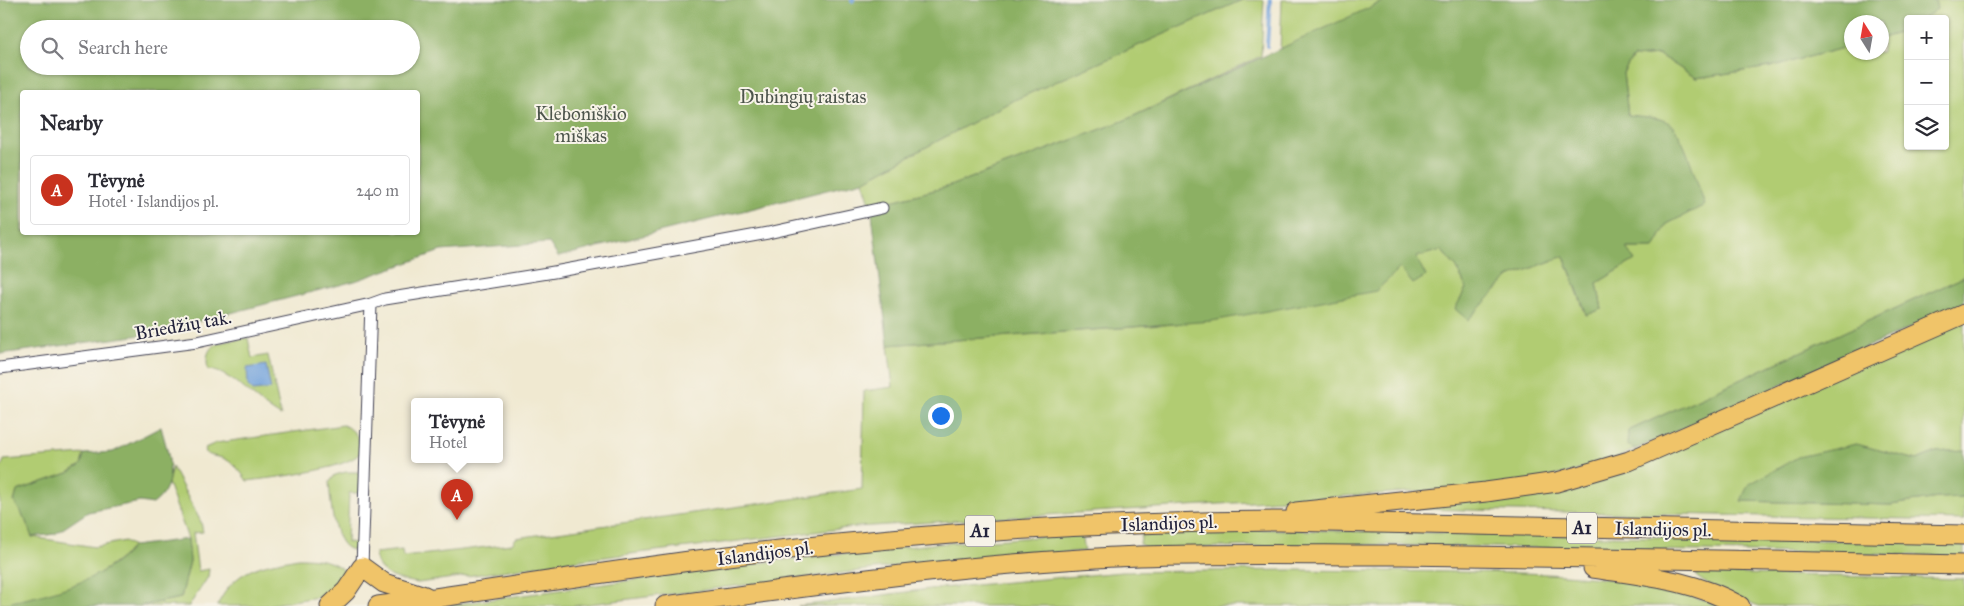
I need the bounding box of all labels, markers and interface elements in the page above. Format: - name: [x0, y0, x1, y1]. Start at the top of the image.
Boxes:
- north arrow: [1844, 15, 1889, 60]
- map controls: [1904, 15, 1949, 150]
- button: +: [1904, 15, 1949, 60]
- search box: [20, 20, 420, 75]
- icon: search: [38, 34, 66, 62]
- text: Search here: [78, 36, 168, 59]
- button: −: [1904, 60, 1949, 105]
- park label: Dubingių raistas: [740, 85, 867, 109]
- park label: Kleboniškio miškas: [535, 102, 627, 147]
- button: layers: [1904, 105, 1949, 150]
- text: Nearby: [40, 110, 103, 136]
- text: Tėvynė: [88, 169, 145, 192]
- text: A: [52, 181, 62, 200]
- text: 240 m: [356, 181, 399, 200]
- text: Hotel · Islandijos pl.: [88, 192, 219, 211]
- street label: Briedžių tak.: [133, 305, 233, 345]
- popup: [411, 398, 503, 463]
- your location: [928, 403, 954, 429]
- text: Tėvynė: [429, 410, 485, 433]
- text: Hotel: [429, 433, 467, 452]
- pin: A: [441, 479, 473, 520]
- street label: Islandijos pl.: [1120, 510, 1218, 536]
- road number: A1: [1567, 512, 1597, 544]
- road number: A1: [965, 516, 995, 546]
- street label: Islandijos pl.: [1614, 517, 1712, 541]
- street label: Islandijos pl.: [715, 536, 815, 570]

